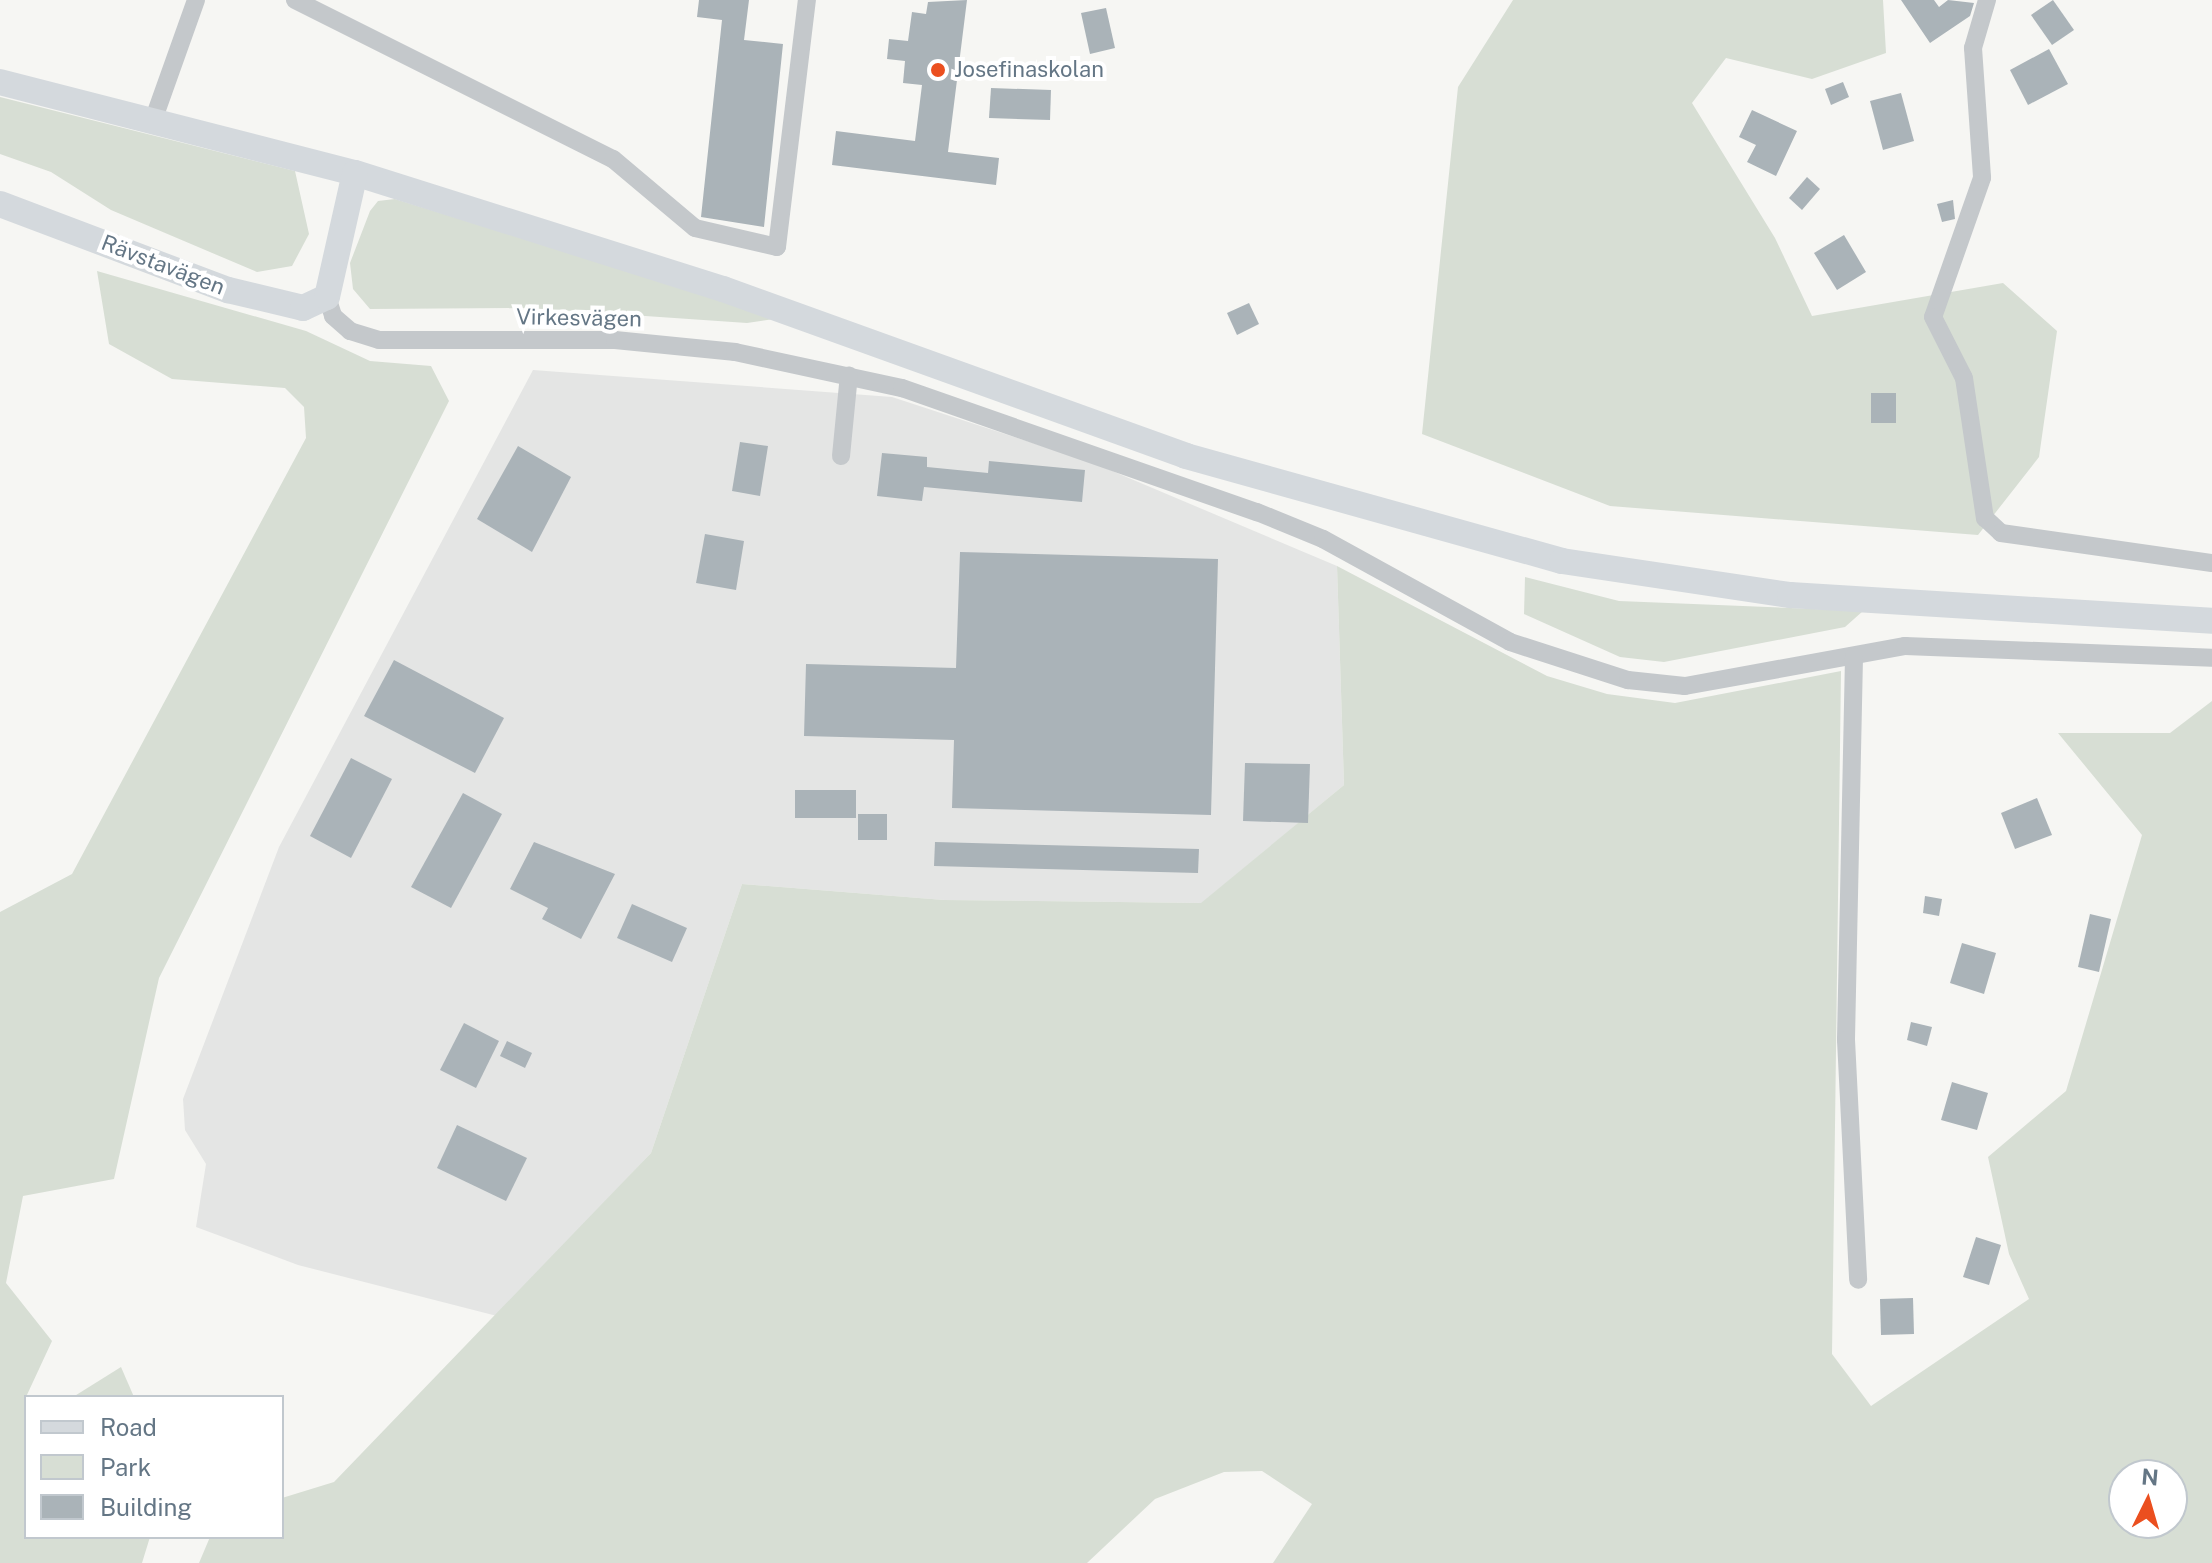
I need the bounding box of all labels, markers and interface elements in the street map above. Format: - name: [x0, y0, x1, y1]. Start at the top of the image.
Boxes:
- place label: Josefinaskolan: [954, 57, 1104, 83]
- marker: Josefinaskolan: [929, 61, 947, 79]
- street label: Rävstavägen: [98, 229, 228, 301]
- street label: Virkesvägen: [516, 304, 642, 332]
- legend: [24, 1395, 284, 1539]
- text: Road: [100, 1413, 157, 1441]
- text: Park: [100, 1453, 151, 1481]
- north arrow: [2108, 1459, 2188, 1539]
- text: N: [2140, 1463, 2160, 1491]
- text: Building: [100, 1493, 192, 1521]

